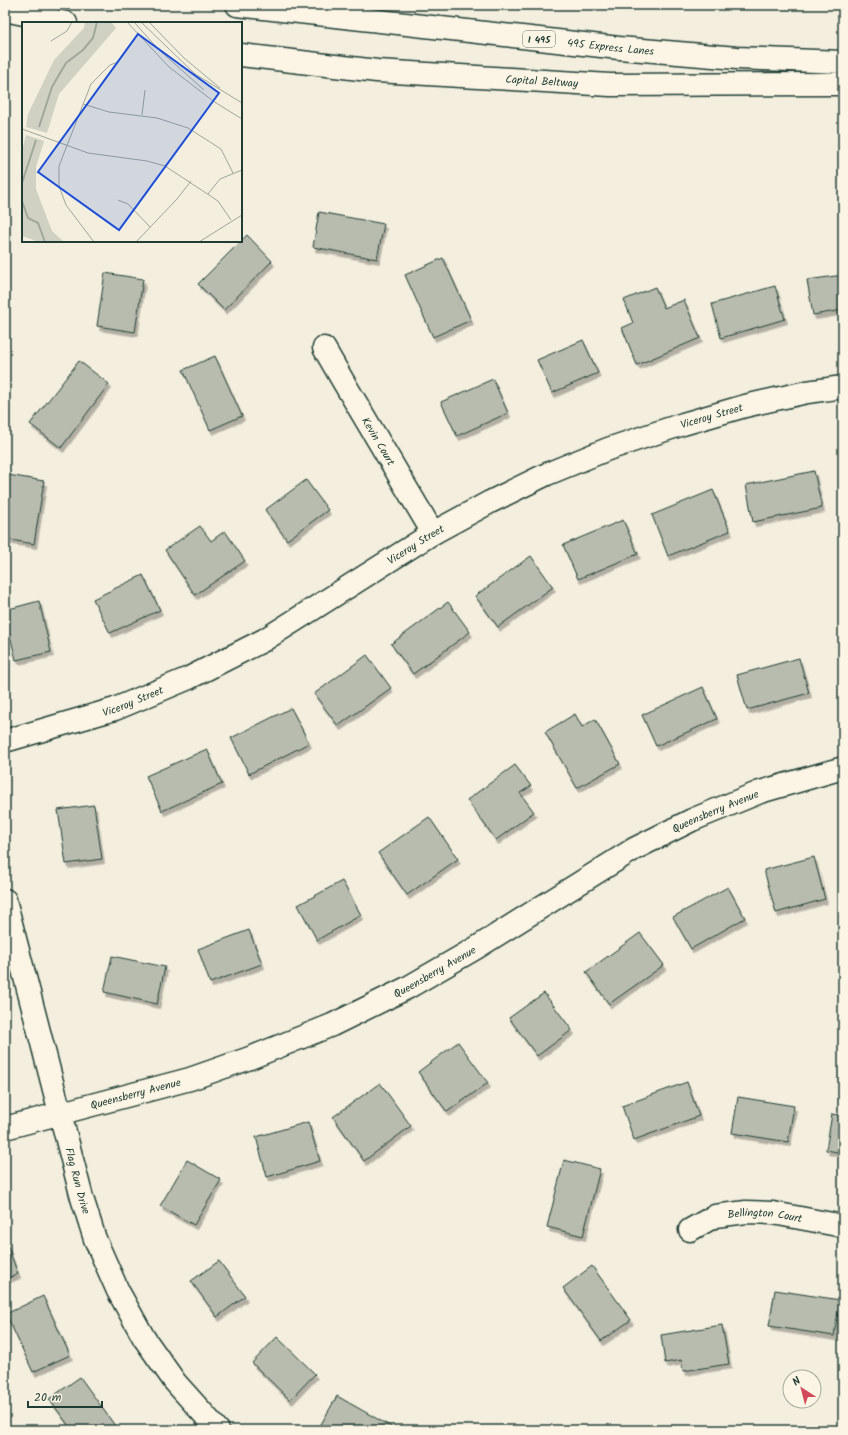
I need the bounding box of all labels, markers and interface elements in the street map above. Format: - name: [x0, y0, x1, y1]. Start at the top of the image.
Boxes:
- inset map: [22, 22, 242, 242]
- road number: I 495: [523, 31, 555, 47]
- street label: 495 Express Lanes: [566, 34, 655, 61]
- street label: Capital Beltway: [505, 71, 579, 93]
- street label: Viceroy Street: [678, 399, 746, 434]
- street label: Kevin Court: [356, 414, 400, 470]
- street label: Viceroy Street: [384, 520, 448, 570]
- street label: Viceroy Street: [100, 681, 167, 722]
- street label: Queensberry Avenue: [669, 785, 762, 839]
- street label: Queensberry Avenue: [391, 942, 480, 1003]
- street label: Queensberry Avenue: [89, 1074, 183, 1115]
- street label: Flag Run Drive: [59, 1146, 95, 1217]
- street label: Bellington Court: [726, 1204, 804, 1228]
- north arrow: [782, 1369, 822, 1409]
- text: N: [789, 1372, 805, 1391]
- scale bar: [28, 1383, 102, 1409]
- text: 20 m: [34, 1388, 62, 1407]

